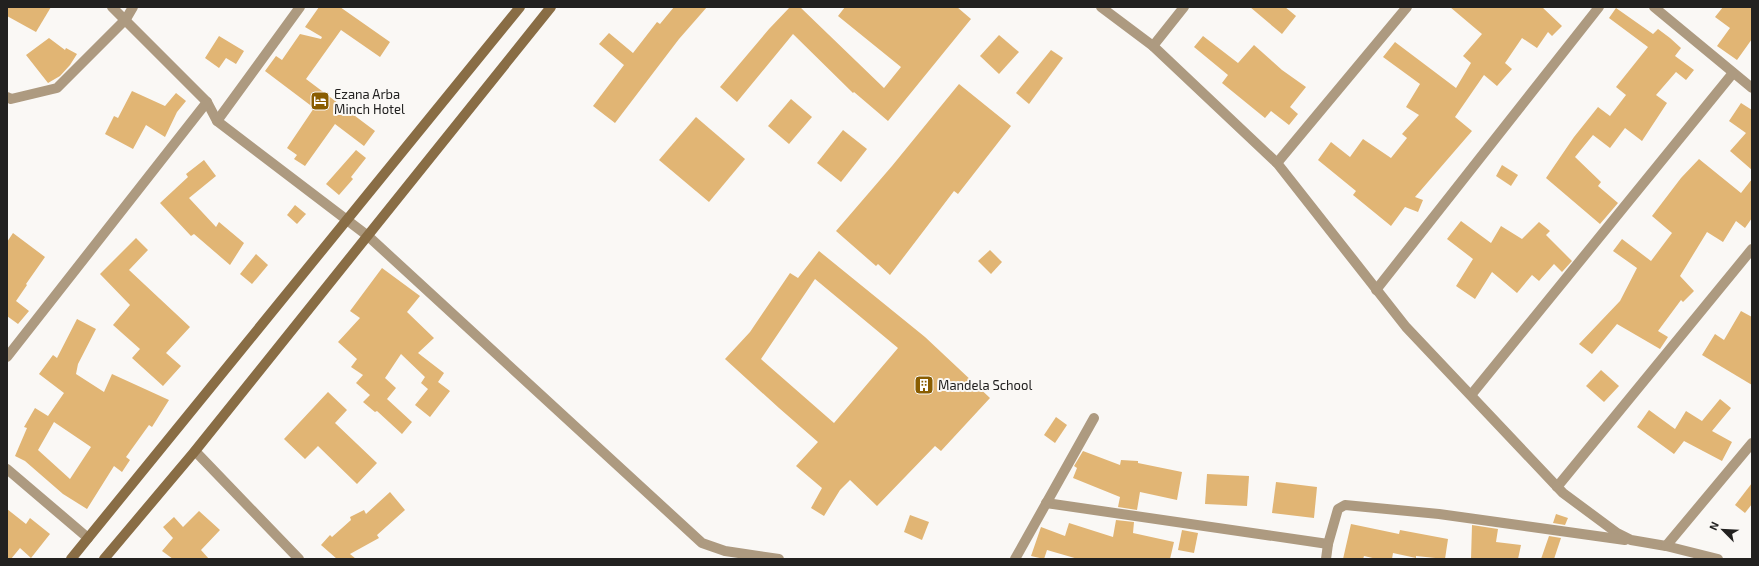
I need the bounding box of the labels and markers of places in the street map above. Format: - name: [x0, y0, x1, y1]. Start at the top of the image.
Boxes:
- place label: Ezana Arba Minch Hotel: [334, 86, 405, 117]
- hotel icon: Ezana Arba Minch Hotel: [309, 90, 331, 112]
- building icon: Mandela School: [913, 374, 935, 396]
- place label: Mandela School: [938, 377, 1032, 393]

